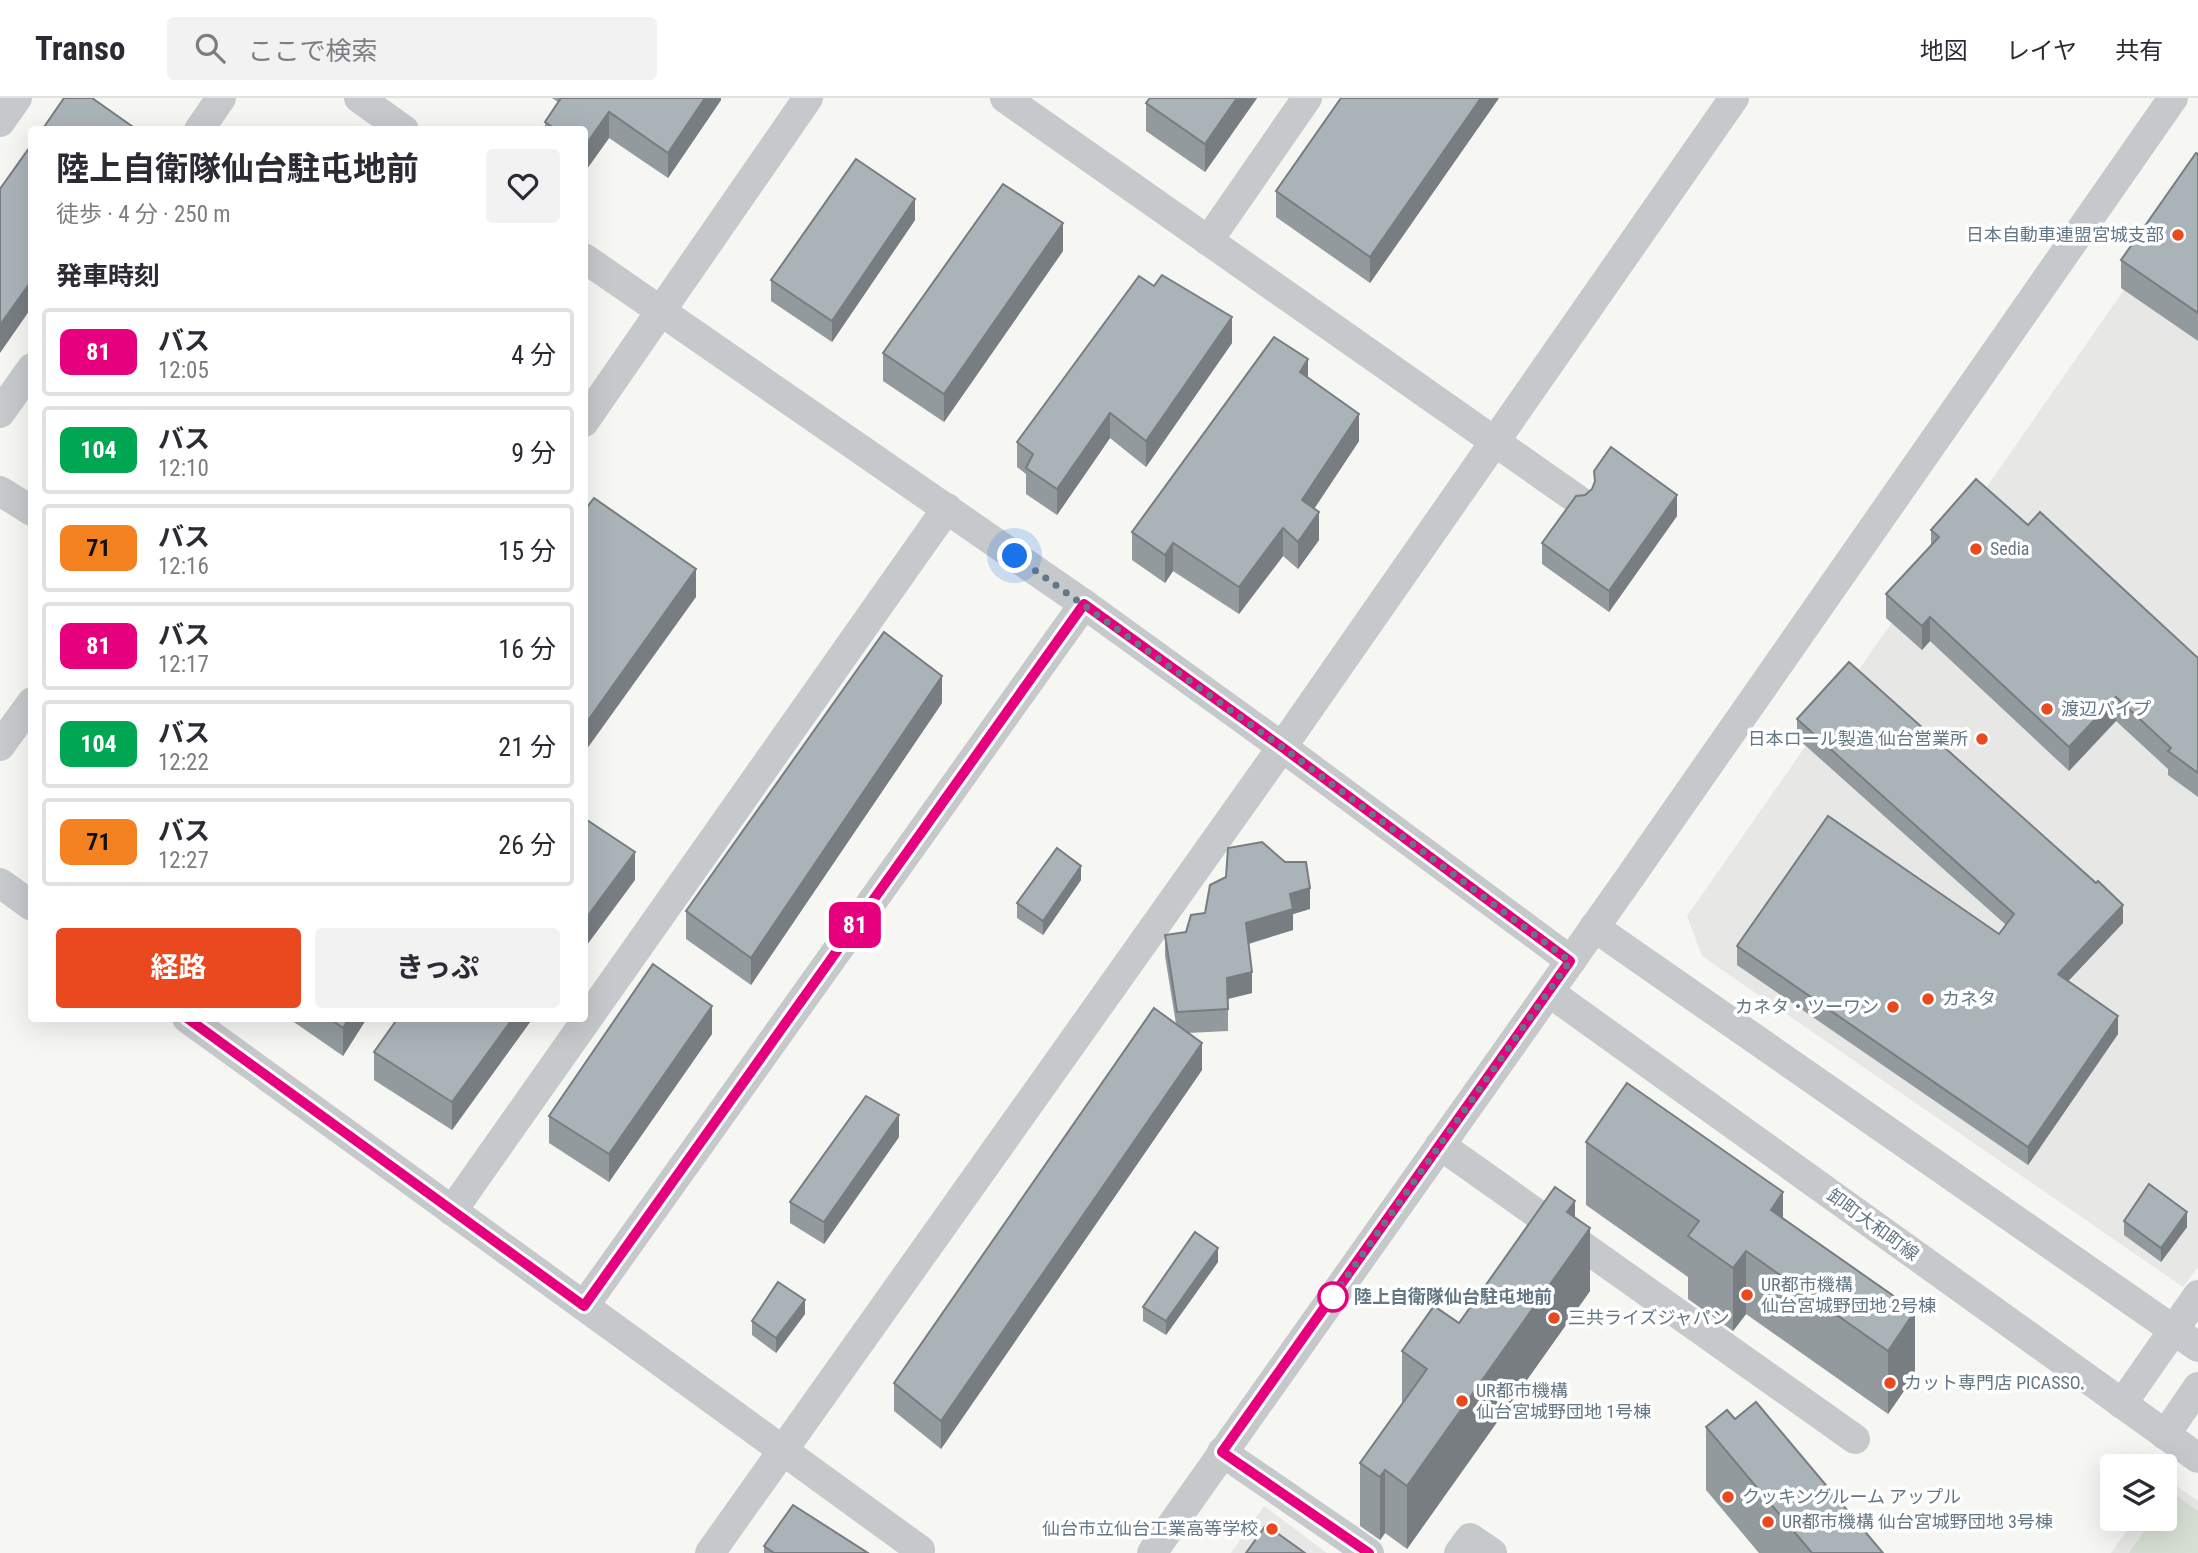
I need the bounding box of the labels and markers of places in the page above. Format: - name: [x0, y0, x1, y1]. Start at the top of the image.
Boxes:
- place label: 日本自動車連盟宮城支部: [1966, 224, 2164, 245]
- marker: 日本自動車連盟宮城支部: [2170, 227, 2186, 243]
- place label: Sedia: [1990, 538, 2029, 559]
- marker: Sedia: [1968, 541, 1984, 557]
- place label: 渡辺パイプ: [2061, 698, 2151, 719]
- marker: 渡辺パイプ: [2039, 701, 2055, 717]
- place label: 日本ロール製造 仙台営業所: [1748, 728, 1968, 749]
- marker: 日本ロール製造 仙台営業所: [1974, 731, 1990, 747]
- place label: カネタ: [1942, 988, 1996, 1009]
- marker: カネタ: [1920, 991, 1936, 1007]
- place label: カネタ・ツーワン: [1735, 996, 1879, 1017]
- marker: カネタ・ツーワン: [1885, 999, 1901, 1015]
- place label: UR都市機構 仙台宮城野団地 2号棟: [1761, 1274, 1936, 1316]
- marker: 陸上自衛隊仙台駐屯地前: [1318, 1282, 1348, 1312]
- place label: 陸上自衛隊仙台駐屯地前: [1354, 1286, 1552, 1307]
- marker: UR都市機構 仙台宮城野団地 2号棟: [1739, 1287, 1755, 1303]
- place label: 三共ライズジャパン: [1568, 1307, 1729, 1328]
- marker: 三共ライズジャパン: [1546, 1310, 1562, 1326]
- place label: カット専門店 PICASSO.: [1904, 1372, 2085, 1393]
- marker: カット専門店 PICASSO.: [1882, 1375, 1898, 1391]
- place label: UR都市機構 仙台宮城野団地 1号棟: [1476, 1380, 1651, 1422]
- marker: UR都市機構 仙台宮城野団地 1号棟: [1454, 1393, 1470, 1409]
- place label: クッキングルーム アップル: [1742, 1486, 1961, 1507]
- marker: クッキングルーム アップル: [1720, 1489, 1736, 1505]
- place label: UR都市機構 仙台宮城野団地 3号棟: [1782, 1511, 2053, 1532]
- marker: UR都市機構 仙台宮城野団地 3号棟: [1760, 1514, 1776, 1530]
- place label: 仙台市立仙台工業高等学校: [1042, 1518, 1258, 1539]
- marker: 仙台市立仙台工業高等学校: [1264, 1521, 1280, 1537]

